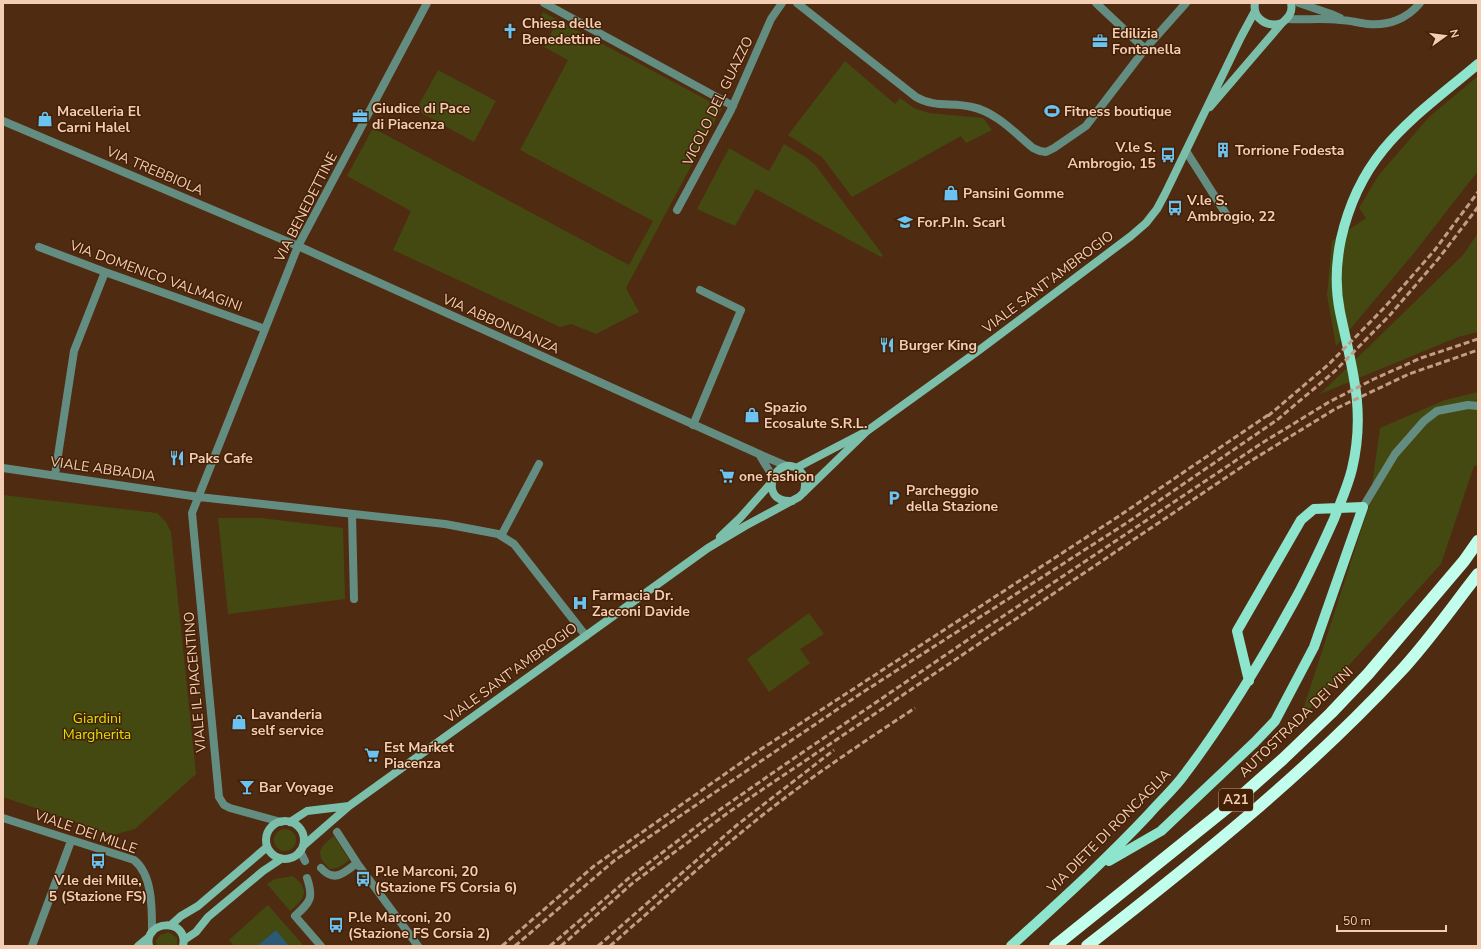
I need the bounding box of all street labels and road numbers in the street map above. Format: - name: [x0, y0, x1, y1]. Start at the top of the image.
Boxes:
- street label: VICOLO DEL GUAZZO: [678, 33, 758, 170]
- street label: VIA TREBBIOLA: [103, 142, 206, 200]
- street label: VIA BENEDETTINE: [270, 149, 342, 266]
- street label: VIALE SANT'AMBROGIO: [978, 226, 1117, 338]
- street label: VIA DOMENICO VALMAGINI: [66, 236, 245, 316]
- street label: VIA ABBONDANZA: [439, 289, 563, 358]
- street label: VIALE ABBADIA: [48, 452, 157, 486]
- street label: VIALE IL PIACENTINO: [179, 611, 211, 754]
- street label: VIALE SANT'AMBROGIO: [440, 618, 581, 728]
- street label: AUTOSTRADA DEI VINI: [1235, 662, 1357, 782]
- street label: VIA DIETE DI RONCAGLIA: [1042, 765, 1175, 898]
- road number: A21: [1219, 789, 1253, 811]
- street label: VIALE DEI MILLE: [31, 805, 140, 858]

